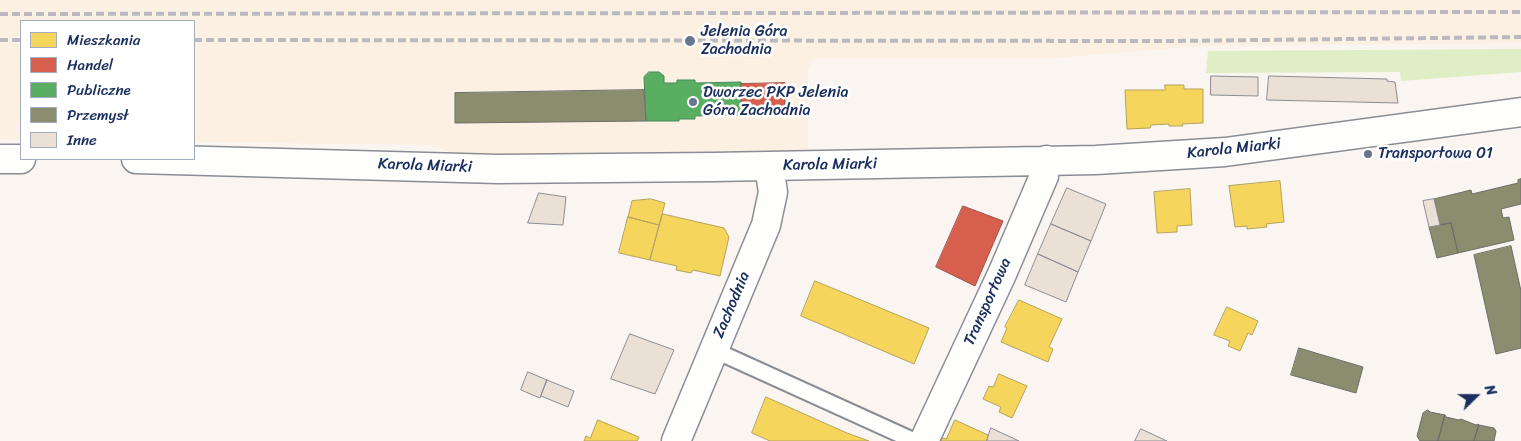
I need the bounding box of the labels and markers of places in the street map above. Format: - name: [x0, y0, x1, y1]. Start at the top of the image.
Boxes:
- place label: Jelenia Góra Zachodnia: [701, 22, 787, 60]
- marker: Jelenia Góra Zachodnia: [683, 34, 697, 48]
- place label: Dworzec PKP Jelenia Góra Zachodnia: [703, 83, 849, 121]
- marker: Dworzec PKP Jelenia Góra Zachodnia: [687, 96, 699, 108]
- place label: Transportowa 01: [1378, 144, 1493, 164]
- marker: Transportowa 01: [1362, 148, 1374, 160]

